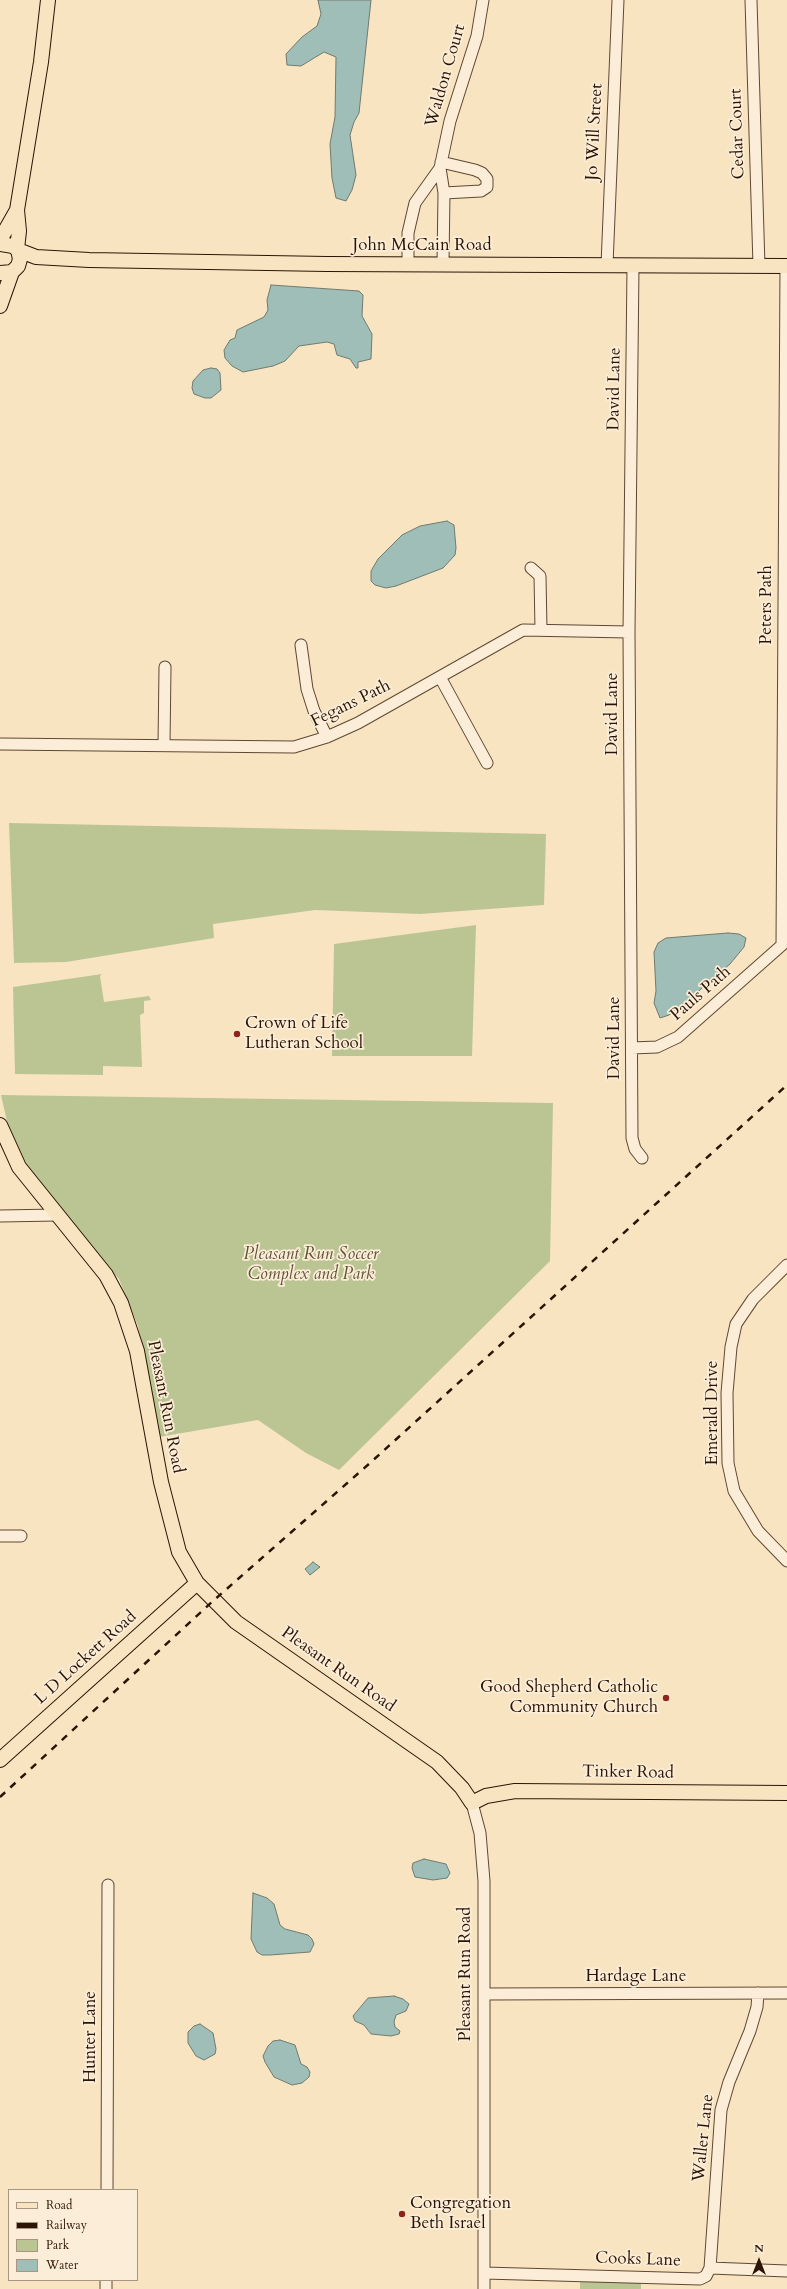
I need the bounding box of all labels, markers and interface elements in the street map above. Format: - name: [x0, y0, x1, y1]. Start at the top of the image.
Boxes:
- street label: Waldon Court: [422, 22, 470, 130]
- street label: Jo Will Street: [582, 83, 608, 181]
- street label: Cedar Court: [726, 88, 750, 180]
- street label: John McCain Road: [353, 236, 491, 256]
- street label: David Lane: [604, 347, 626, 431]
- street label: Peters Path: [757, 565, 777, 645]
- street label: David Lane: [603, 672, 623, 756]
- street label: Fegans Path: [308, 676, 394, 732]
- street label: Pauls Path: [667, 962, 735, 1026]
- street label: David Lane: [605, 996, 625, 1080]
- place label: Crown of Life Lutheran School: [245, 1014, 363, 1054]
- marker: Crown of Life Lutheran School: [232, 1029, 242, 1039]
- park label: Pleasant Run Soccer Complex and Park: [243, 1245, 379, 1285]
- street label: Pleasant Run Road: [142, 1339, 188, 1475]
- street label: Emerald Drive: [703, 1360, 723, 1466]
- street label: L D Lockett Road: [31, 1607, 141, 1709]
- street label: Pleasant Run Road: [277, 1623, 399, 1717]
- place label: Good Shepherd Catholic Community Church: [480, 1678, 658, 1718]
- marker: Good Shepherd Catholic Community Church: [661, 1693, 671, 1703]
- street label: Tinker Road: [582, 1762, 674, 1784]
- street label: Pleasant Run Road: [456, 1907, 476, 2041]
- street label: Hardage Lane: [586, 1967, 686, 1987]
- street label: Hunter Lane: [81, 1991, 101, 2083]
- street label: Waller Lane: [689, 2093, 719, 2183]
- legend: [8, 2189, 138, 2281]
- place label: Congregation Beth Israel: [410, 2194, 511, 2234]
- text: Road: [46, 2197, 72, 2213]
- marker: Congregation Beth Israel: [397, 2209, 407, 2219]
- text: Railway: [46, 2217, 87, 2233]
- text: Park: [46, 2237, 69, 2253]
- north arrow: [739, 2241, 779, 2281]
- text: N: [754, 2241, 764, 2256]
- street label: Cooks Lane: [595, 2248, 681, 2272]
- text: Water: [46, 2257, 78, 2273]

